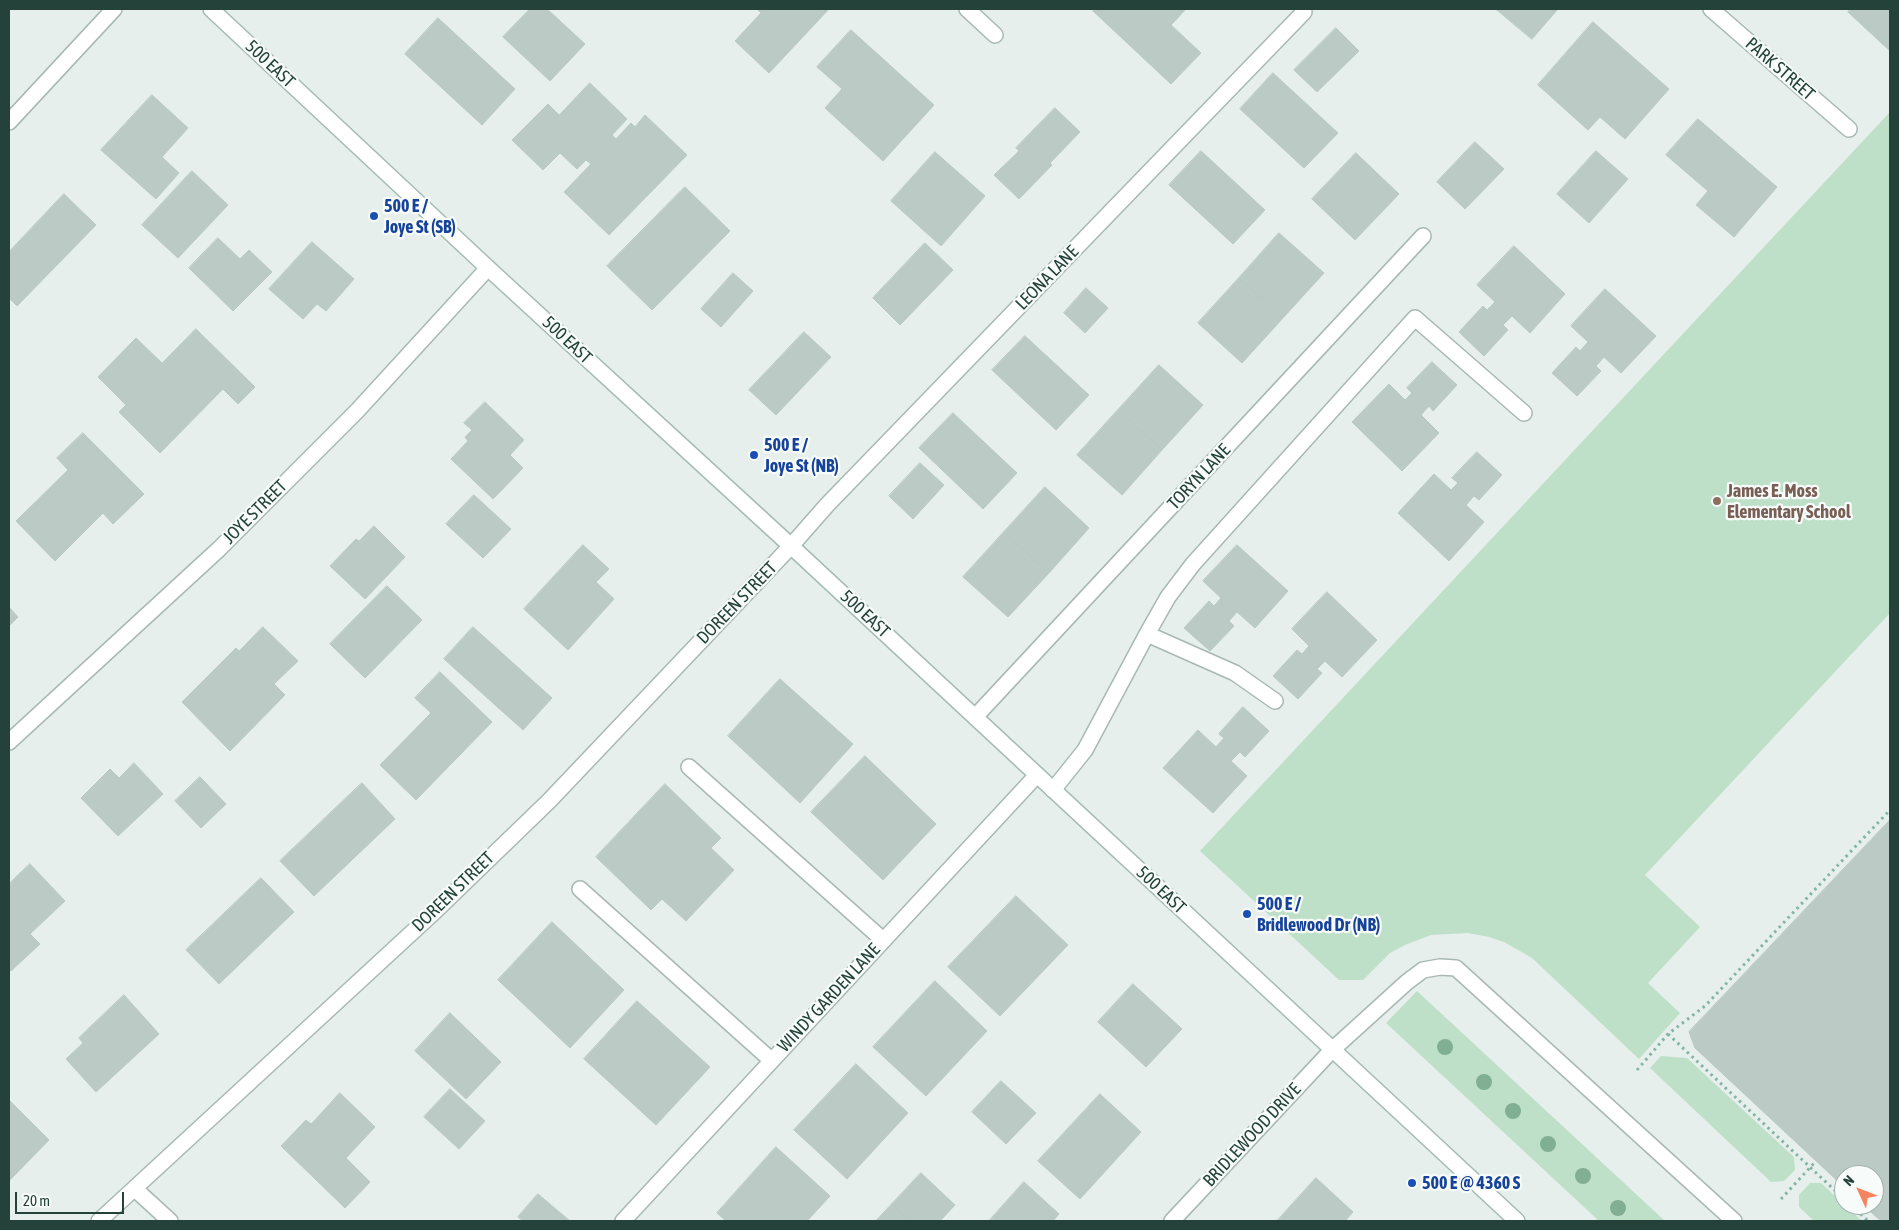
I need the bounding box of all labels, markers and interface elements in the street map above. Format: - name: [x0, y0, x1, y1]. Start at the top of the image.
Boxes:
- street label: PARK STREET: [1741, 33, 1819, 105]
- street label: 500 EAST: [241, 36, 299, 92]
- place label: 500 E / Joye St (SB): [384, 195, 456, 238]
- marker: 500 E / Joye St (SB): [368, 210, 380, 222]
- street label: LEONA LANE: [1011, 241, 1083, 315]
- street label: 500 EAST: [538, 312, 596, 368]
- place label: 500 E / Joye St (NB): [764, 434, 839, 476]
- street label: TORYN LANE: [1163, 440, 1235, 514]
- marker: 500 E / Joye St (NB): [748, 449, 760, 461]
- street label: JOYE STREET: [219, 476, 291, 548]
- place label: James E. Moss Elementary School: [1727, 480, 1851, 522]
- marker: James E. Moss Elementary School: [1711, 495, 1723, 507]
- street label: DOREEN STREET: [693, 557, 781, 649]
- street label: 500 EAST: [836, 586, 894, 642]
- street label: DOREEN STREET: [407, 848, 499, 936]
- street label: 500 EAST: [1132, 862, 1190, 918]
- place label: 500 E / Bridlewood Dr (NB): [1257, 893, 1380, 936]
- marker: 500 E / Bridlewood Dr (NB): [1241, 908, 1253, 920]
- street label: WINDY GARDEN LANE: [773, 939, 885, 1057]
- street label: BRIDLEWOOD DRIVE: [1199, 1079, 1305, 1191]
- north arrow: [1834, 1165, 1884, 1215]
- place label: 500 E @ 4360 S: [1422, 1172, 1520, 1194]
- text: N: [1840, 1172, 1857, 1189]
- marker: 500 E @ 4360 S: [1406, 1177, 1418, 1189]
- scale bar: [18, 1182, 126, 1214]
- text: 20 m: [23, 1192, 50, 1209]

